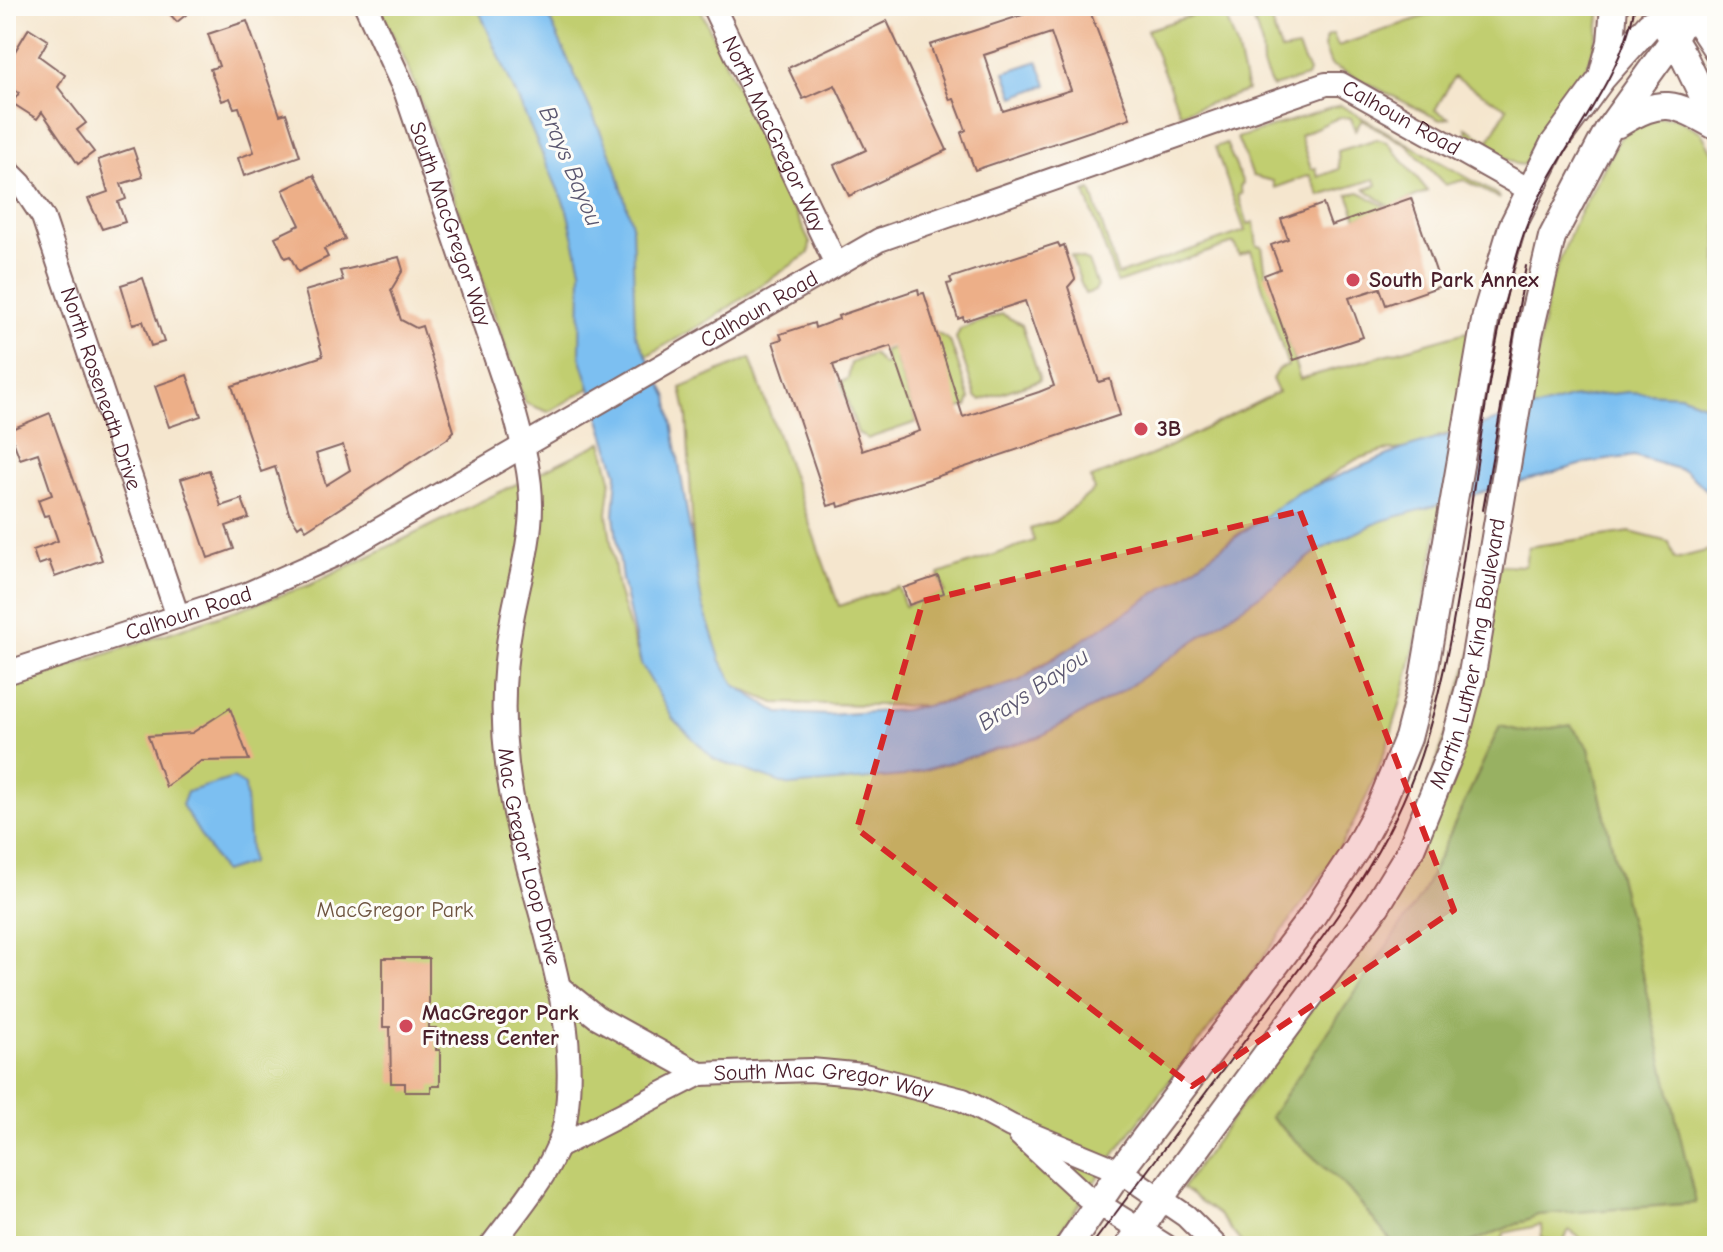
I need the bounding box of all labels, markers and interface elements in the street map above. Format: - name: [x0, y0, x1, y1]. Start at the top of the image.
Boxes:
- street label: North MacGregor Way: [716, 32, 832, 237]
- street label: Calhoun Road: [1338, 74, 1465, 161]
- water label: Brays Bayou: [533, 102, 609, 230]
- street label: South MacGregor Way: [404, 118, 497, 330]
- street label: Calhoun Road: [696, 265, 823, 354]
- place label: South Park Annex: [1369, 267, 1539, 293]
- marker: South Park Annex: [1344, 271, 1362, 289]
- street label: North Roseneath Drive: [55, 284, 147, 493]
- place label: 3B: [1157, 416, 1181, 442]
- marker: 3B: [1132, 420, 1150, 438]
- street label: Martin Luther King Boulevard: [1424, 516, 1511, 793]
- street label: Calhoun Road: [122, 580, 255, 646]
- water label: Brays Bayou: [972, 642, 1094, 736]
- street label: Mac Gregor Loop Drive: [492, 747, 567, 968]
- park label: MacGregor Park: [317, 897, 474, 923]
- place label: MacGregor Park Fitness Center: [422, 1000, 579, 1051]
- marker: MacGregor Park Fitness Center: [397, 1017, 415, 1035]
- street label: South Mac Gregor Way: [713, 1057, 936, 1105]

